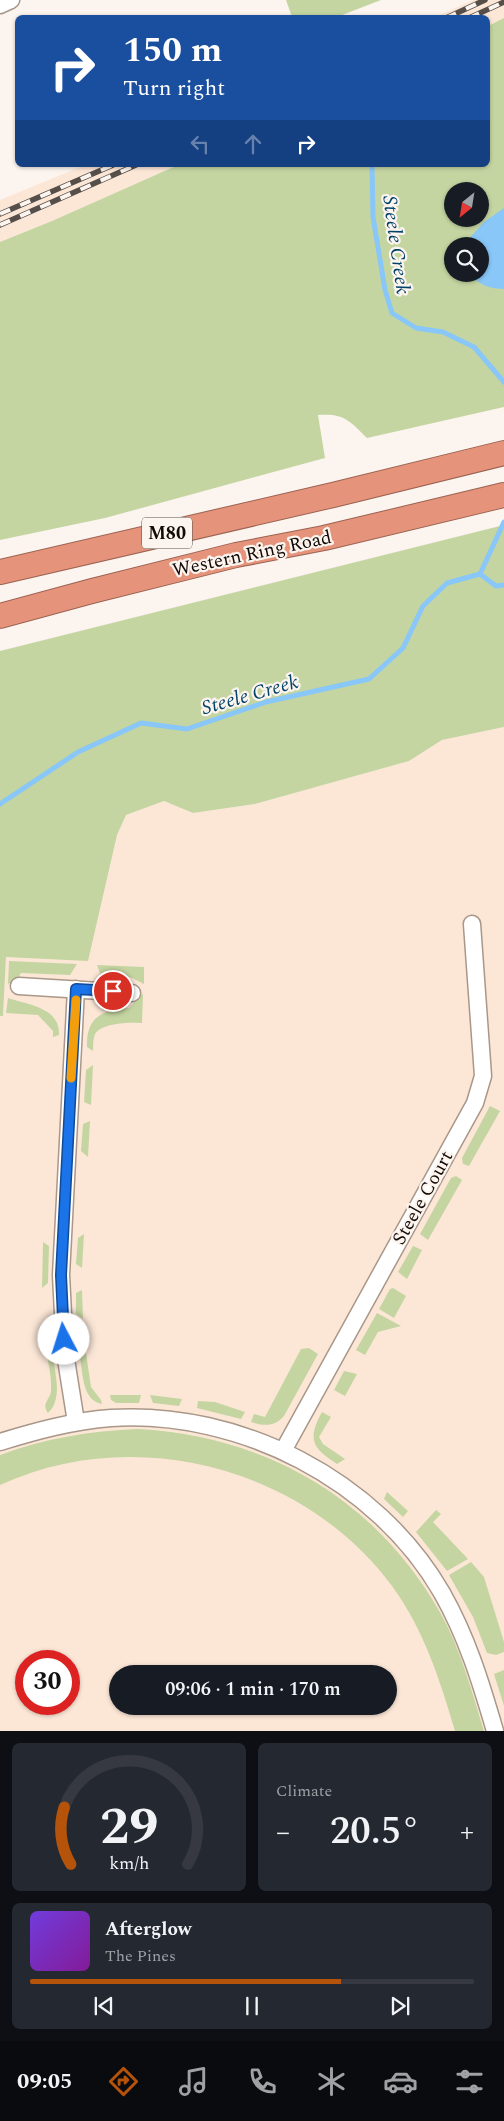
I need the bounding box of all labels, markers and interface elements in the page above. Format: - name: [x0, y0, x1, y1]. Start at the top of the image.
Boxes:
- text: 150 m: [123, 24, 222, 77]
- icon: right: [40, 35, 105, 100]
- text: Turn right: [123, 72, 225, 105]
- icon: left: [186, 130, 214, 158]
- icon: ahead: [239, 130, 267, 158]
- icon: right: [292, 130, 320, 158]
- north arrow: [444, 182, 489, 228]
- map controls: [444, 182, 489, 282]
- water label: Steele Creek: [374, 194, 418, 297]
- button: search: [444, 237, 489, 282]
- road number: M80: [142, 518, 192, 548]
- street label: Western Ring Road: [170, 523, 334, 585]
- water label: Steele Creek: [198, 667, 303, 723]
- pin: [92, 970, 134, 1012]
- icon: arrive: [99, 977, 127, 1005]
- street label: Steele Court: [385, 1145, 461, 1250]
- position arrow: [37, 1312, 89, 1364]
- speed limit sign: 30: [15, 1650, 80, 1715]
- text: 09:06 · 1 min · 170 m: [165, 1675, 341, 1704]
- text: Climate: [276, 1779, 332, 1803]
- text: 29: [100, 1788, 158, 1867]
- text: 20.5°: [330, 1803, 420, 1861]
- text: −: [276, 1811, 290, 1854]
- text: +: [460, 1811, 474, 1854]
- text: km/h: [109, 1850, 149, 1877]
- text: Afterglow: [105, 1915, 192, 1944]
- text: The Pines: [105, 1944, 176, 1968]
- icon: previous: [90, 1992, 118, 2020]
- icon: pause: [238, 1992, 266, 2020]
- icon: next: [386, 1992, 414, 2020]
- icon: directions: [106, 2064, 141, 2099]
- icon: music: [176, 2064, 211, 2099]
- icon: phone: [245, 2064, 280, 2099]
- icon: climate: [314, 2064, 349, 2099]
- icon: car: [383, 2064, 418, 2099]
- icon: filters: [452, 2064, 487, 2099]
- text: 09:05: [17, 2065, 72, 2098]

